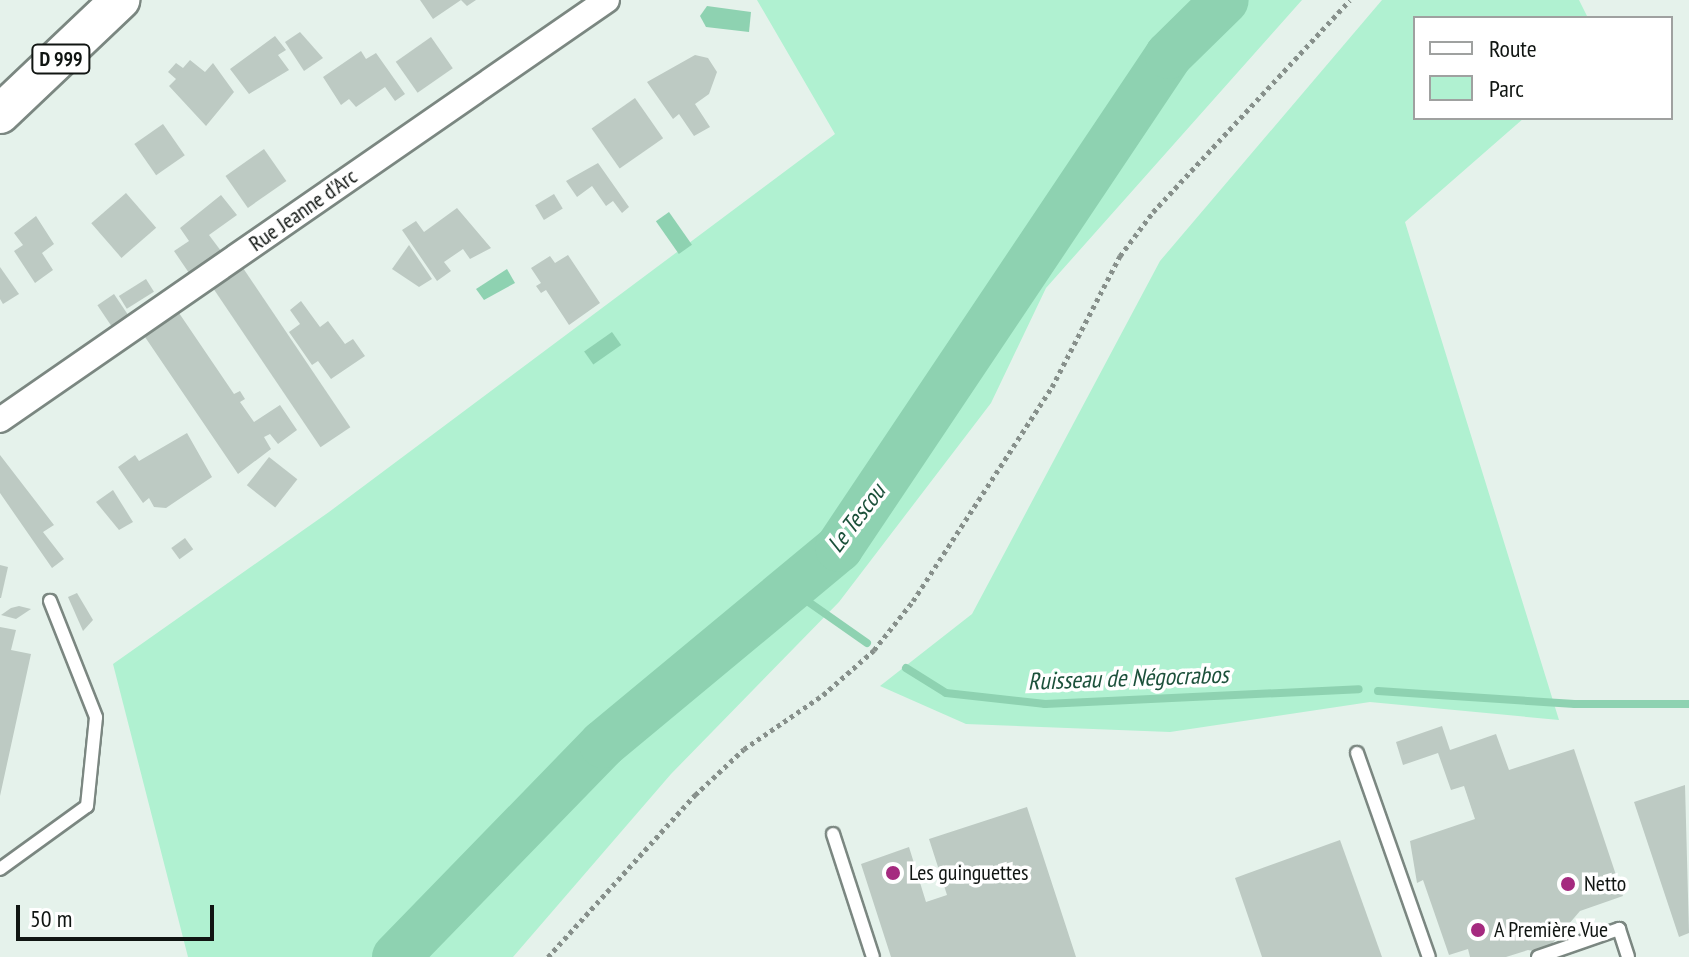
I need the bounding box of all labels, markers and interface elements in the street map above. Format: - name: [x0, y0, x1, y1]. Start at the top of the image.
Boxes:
- legend: [1413, 16, 1673, 120]
- text: Route: [1489, 33, 1537, 64]
- road number: D 999: [31, 43, 91, 75]
- text: Parc: [1489, 73, 1524, 104]
- street label: Rue Jeanne d'Arc: [244, 163, 362, 257]
- water label: Le Tescou: [821, 478, 891, 558]
- water label: Ruisseau de Négocrabos: [1027, 660, 1229, 696]
- place label: Les guinguettes: [909, 860, 1028, 886]
- marker: Les guinguettes: [884, 864, 902, 882]
- place label: Netto: [1584, 871, 1626, 897]
- marker: Netto: [1559, 875, 1577, 893]
- scale bar: [20, 889, 218, 939]
- text: 50 m: [30, 903, 72, 934]
- place label: A Première Vue: [1494, 917, 1609, 943]
- marker: A Première Vue: [1469, 921, 1487, 939]

